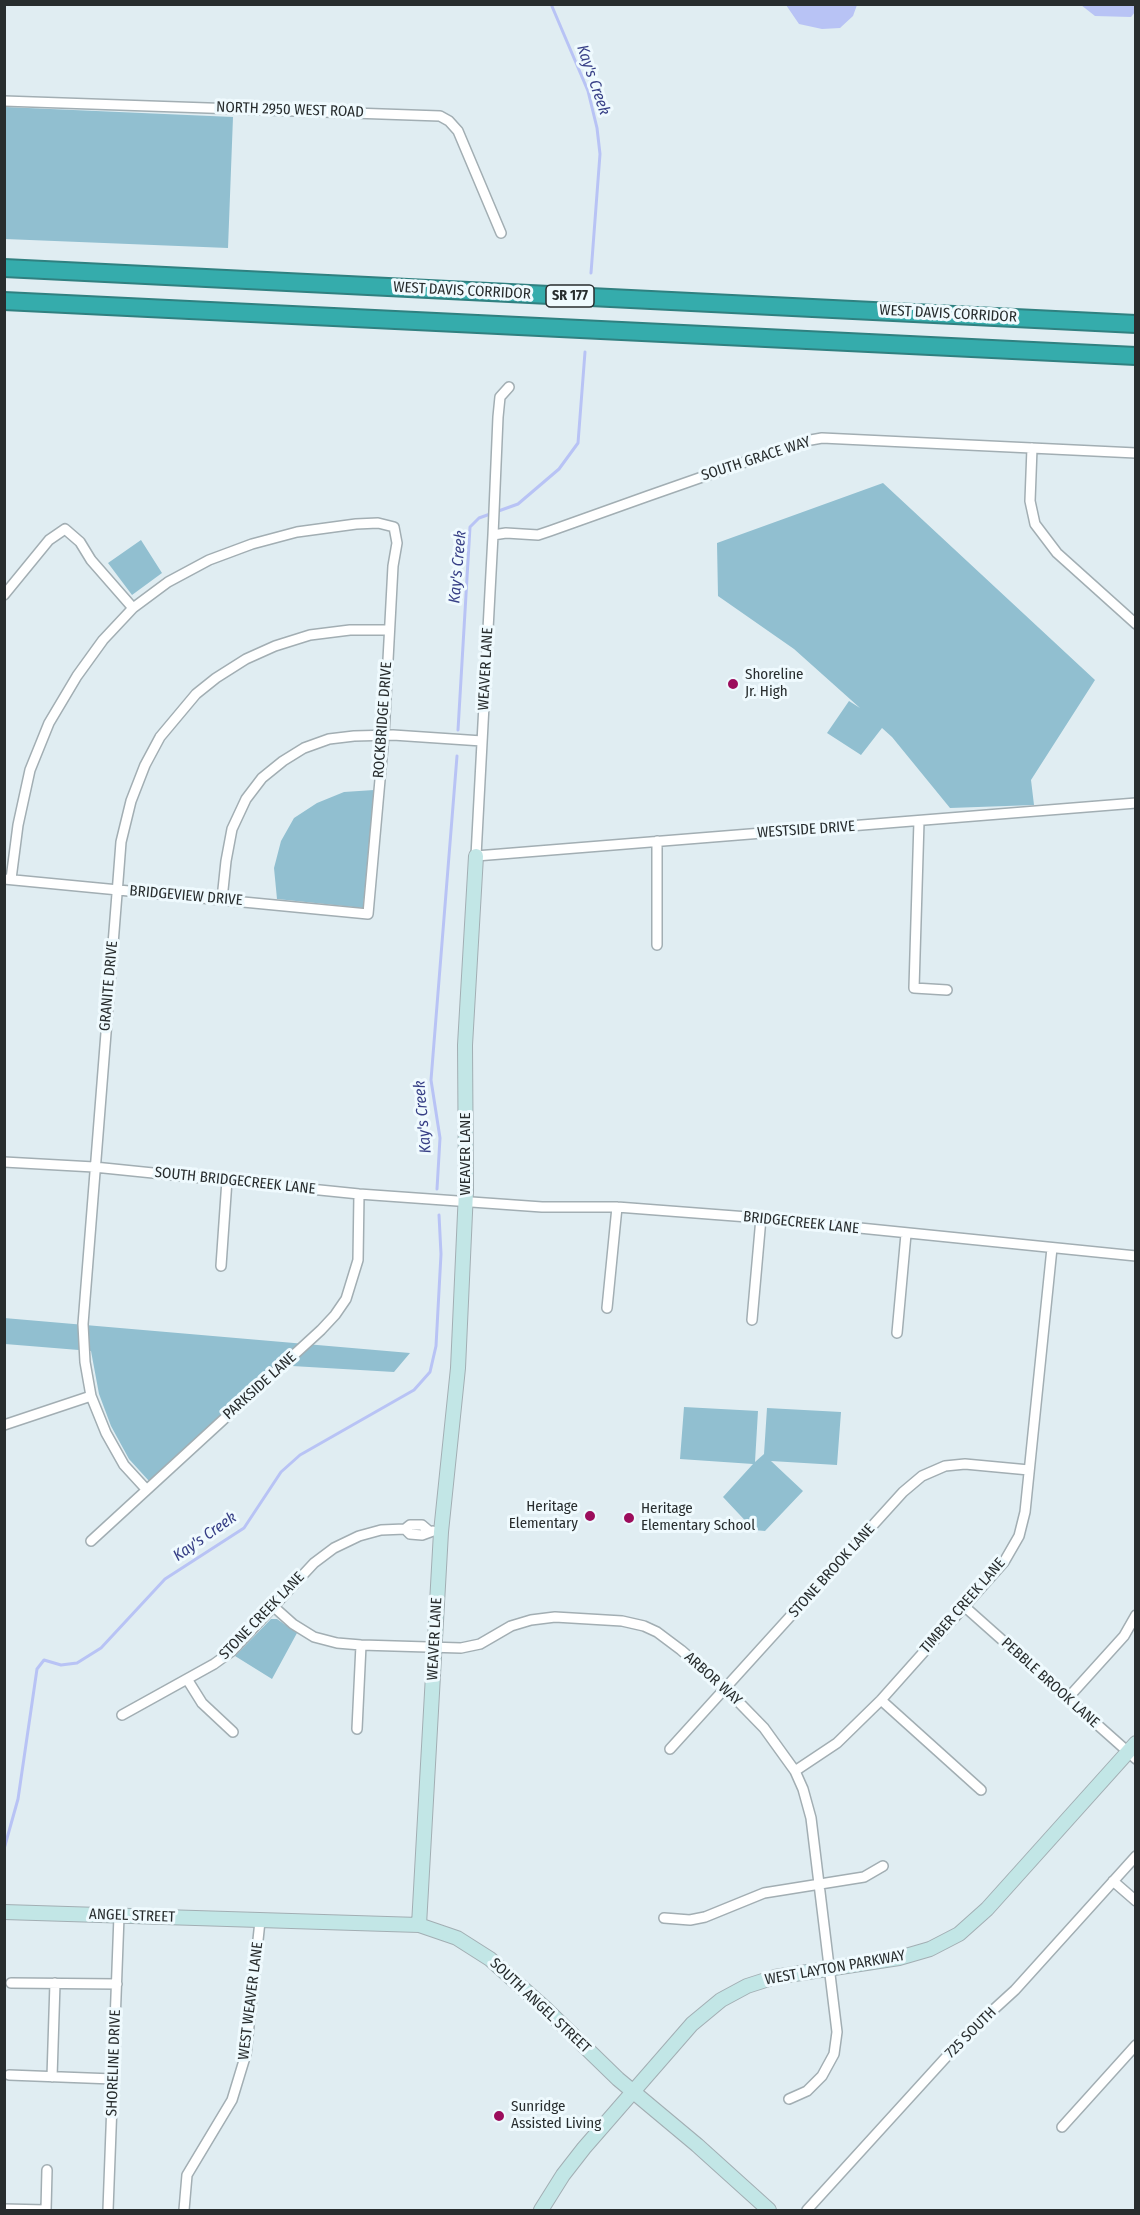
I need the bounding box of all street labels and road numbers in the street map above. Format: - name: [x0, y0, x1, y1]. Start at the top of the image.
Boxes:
- street label: NORTH 2950 WEST ROAD: [216, 98, 364, 122]
- street label: WEST DAVIS CORRIDOR: [393, 278, 531, 304]
- road number: SR 177: [546, 285, 594, 307]
- street label: WEST DAVIS CORRIDOR: [879, 301, 1017, 327]
- street label: SOUTH GRACE WAY: [699, 433, 813, 485]
- street label: WEAVER LANE: [475, 627, 497, 711]
- street label: ROCKBRIDGE DRIVE: [370, 661, 396, 779]
- street label: WESTSIDE DRIVE: [756, 818, 856, 842]
- street label: BRIDGEVIEW DRIVE: [129, 882, 243, 910]
- street label: GRANITE DRIVE: [96, 940, 122, 1032]
- street label: WEAVER LANE: [457, 1113, 475, 1195]
- street label: SOUTH BRIDGECREEK LANE: [154, 1164, 316, 1198]
- street label: BRIDGECREEK LANE: [742, 1208, 860, 1238]
- street label: PARKSIDE LANE: [220, 1348, 300, 1424]
- street label: STONE BROOK LANE: [785, 1520, 879, 1622]
- street label: TIMBER CREEK LANE: [917, 1555, 1009, 1657]
- street label: STONE CREEK LANE: [216, 1569, 308, 1663]
- street label: WEAVER LANE: [424, 1597, 446, 1681]
- street label: PEBBLE BROOK LANE: [997, 1634, 1103, 1732]
- street label: ARBOR WAY: [681, 1648, 745, 1710]
- street label: ANGEL STREET: [89, 1906, 175, 1926]
- street label: WEST WEAVER LANE: [235, 1941, 267, 2061]
- street label: WEST LAYTON PARKWAY: [763, 1947, 907, 1989]
- street label: SOUTH ANGEL STREET: [486, 1955, 594, 2057]
- street label: 725 SOUTH: [942, 2004, 1000, 2062]
- street label: SHORELINE DRIVE: [103, 2009, 125, 2117]

